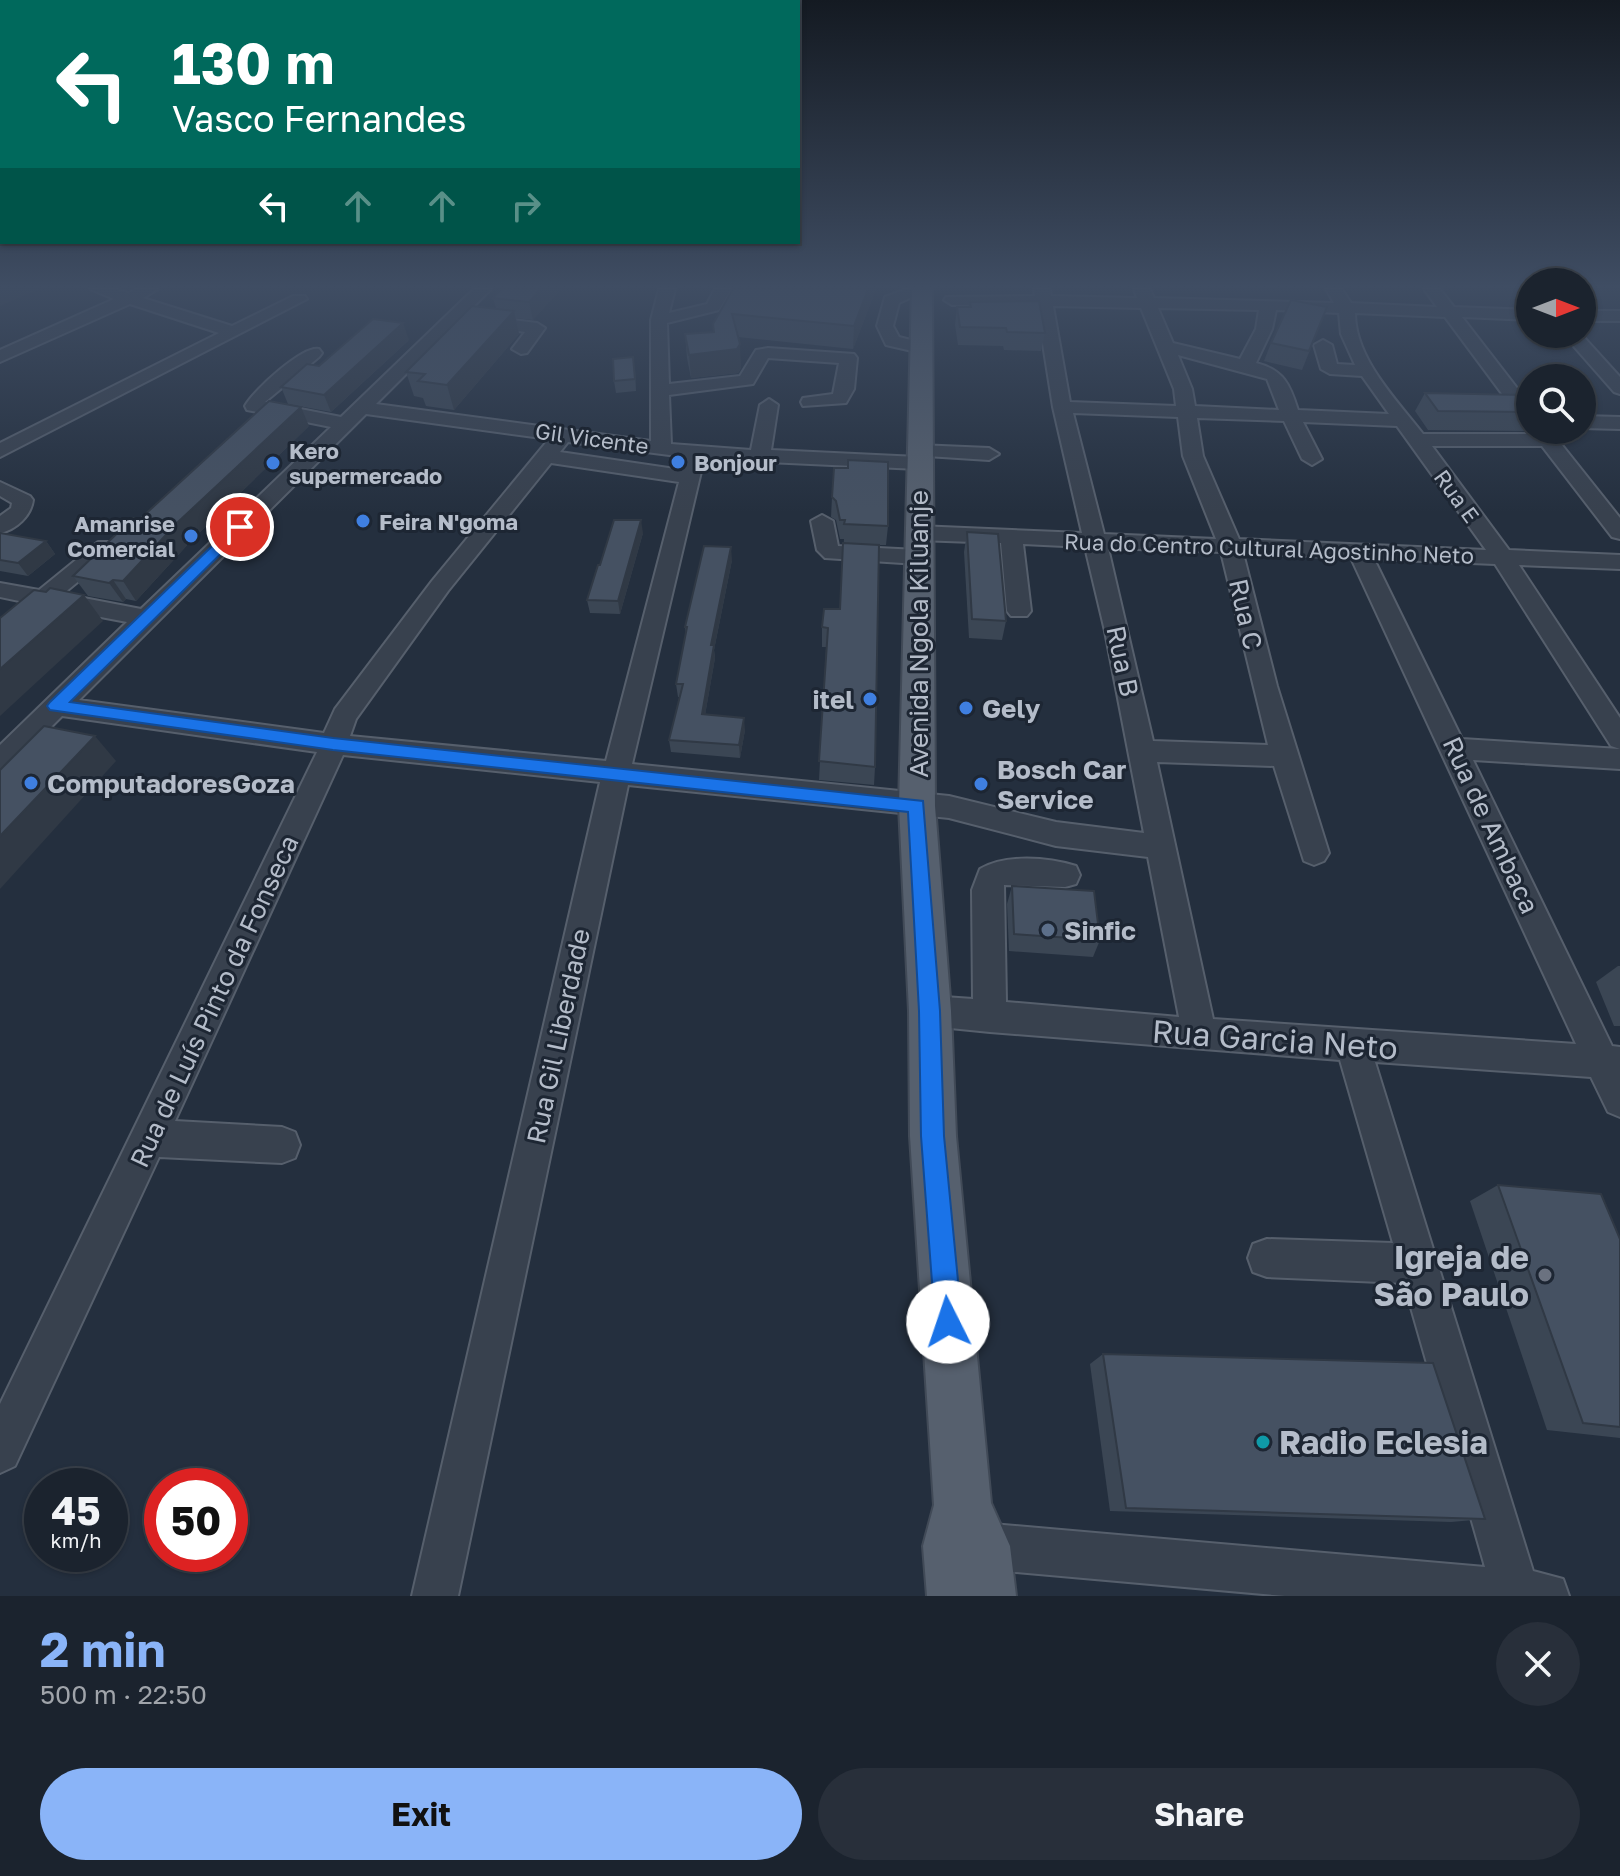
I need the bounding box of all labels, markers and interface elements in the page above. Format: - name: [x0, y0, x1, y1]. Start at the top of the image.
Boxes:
- text: 130 m: [172, 29, 334, 96]
- icon: left: [40, 32, 144, 136]
- text: Vasco Fernandes: [172, 97, 466, 140]
- icon: left: [252, 184, 296, 228]
- icon: ahead: [336, 184, 380, 228]
- icon: ahead: [420, 184, 464, 228]
- icon: right: [504, 184, 548, 228]
- north arrow: [1516, 268, 1596, 348]
- map controls: [1516, 268, 1596, 444]
- button: search: [1516, 364, 1596, 444]
- street label: Gil Vicente: [534, 417, 650, 459]
- place label: Kero supermercado: [289, 437, 442, 489]
- place label: Bonjour: [694, 449, 777, 476]
- marker: Bonjour: [669, 453, 687, 471]
- marker: Kero supermercado: [264, 454, 282, 472]
- street label: Rua E: [1429, 464, 1485, 528]
- street label: Avenida Ngola Kiluanje: [903, 490, 934, 778]
- pin: [206, 493, 274, 561]
- icon: arrive: [218, 505, 262, 549]
- place label: Feira N'goma: [379, 508, 518, 535]
- place label: Amanrise Comercial: [67, 510, 175, 562]
- marker: Feira N'goma: [354, 512, 372, 530]
- marker: Amanrise Comercial: [182, 527, 200, 545]
- street label: Rua do Centro Cultural Agostinho Neto: [1064, 527, 1474, 569]
- street label: Rua C: [1223, 576, 1269, 652]
- street label: Rua B: [1100, 623, 1146, 699]
- place label: itel: [812, 684, 854, 715]
- marker: itel: [861, 690, 879, 708]
- place label: Gely: [982, 693, 1041, 724]
- marker: Gely: [957, 699, 975, 717]
- street label: Rua de Ambaca: [1436, 732, 1546, 918]
- place label: Bosch Car Service: [997, 754, 1126, 815]
- place label: ComputadoresGoza: [47, 768, 295, 799]
- marker: ComputadoresGoza: [22, 774, 40, 792]
- marker: Bosch Car Service: [972, 775, 990, 793]
- street label: Rua de Luís Pinto da Fonseca: [123, 830, 305, 1172]
- place label: Sinfic: [1064, 915, 1136, 946]
- marker: Sinfic: [1039, 921, 1057, 939]
- street label: Rua Gil Liberdade: [520, 926, 596, 1146]
- street label: Rua Garcia Neto: [1151, 1011, 1399, 1067]
- place label: Igreja de São Paulo: [1373, 1238, 1529, 1313]
- marker: Igreja de São Paulo: [1536, 1266, 1554, 1284]
- position arrow: [906, 1280, 990, 1364]
- place label: Radio Eclesia: [1279, 1423, 1488, 1461]
- marker: Radio Eclesia: [1254, 1433, 1272, 1451]
- speed limit sign: 50: [144, 1468, 248, 1572]
- text: 45: [51, 1486, 101, 1534]
- text: km/h: [51, 1528, 101, 1552]
- text: 2 min: [40, 1620, 165, 1678]
- button: close: [1496, 1622, 1580, 1706]
- text: 500 m · 22:50: [40, 1679, 207, 1710]
- button: Exit: [40, 1768, 802, 1860]
- button: Share: [818, 1768, 1580, 1860]

